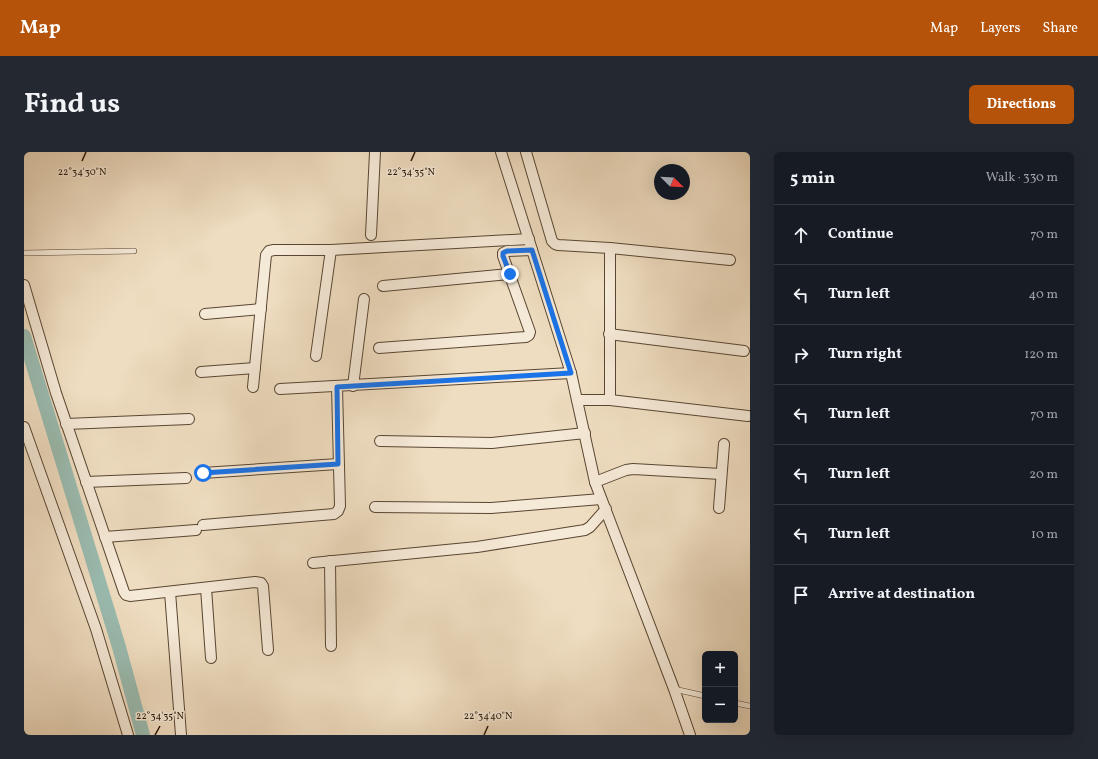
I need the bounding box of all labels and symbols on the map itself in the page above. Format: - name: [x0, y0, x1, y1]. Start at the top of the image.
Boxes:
- north arrow: [654, 164, 690, 200]
- text: 22°34'30"N: [58, 165, 107, 179]
- text: 22°34'35"N: [387, 165, 436, 179]
- route end: [501, 265, 519, 283]
- route start: [194, 464, 212, 482]
- text: 22°34'35"N: [136, 709, 185, 723]
- text: 22°34'40"N: [464, 709, 513, 723]

